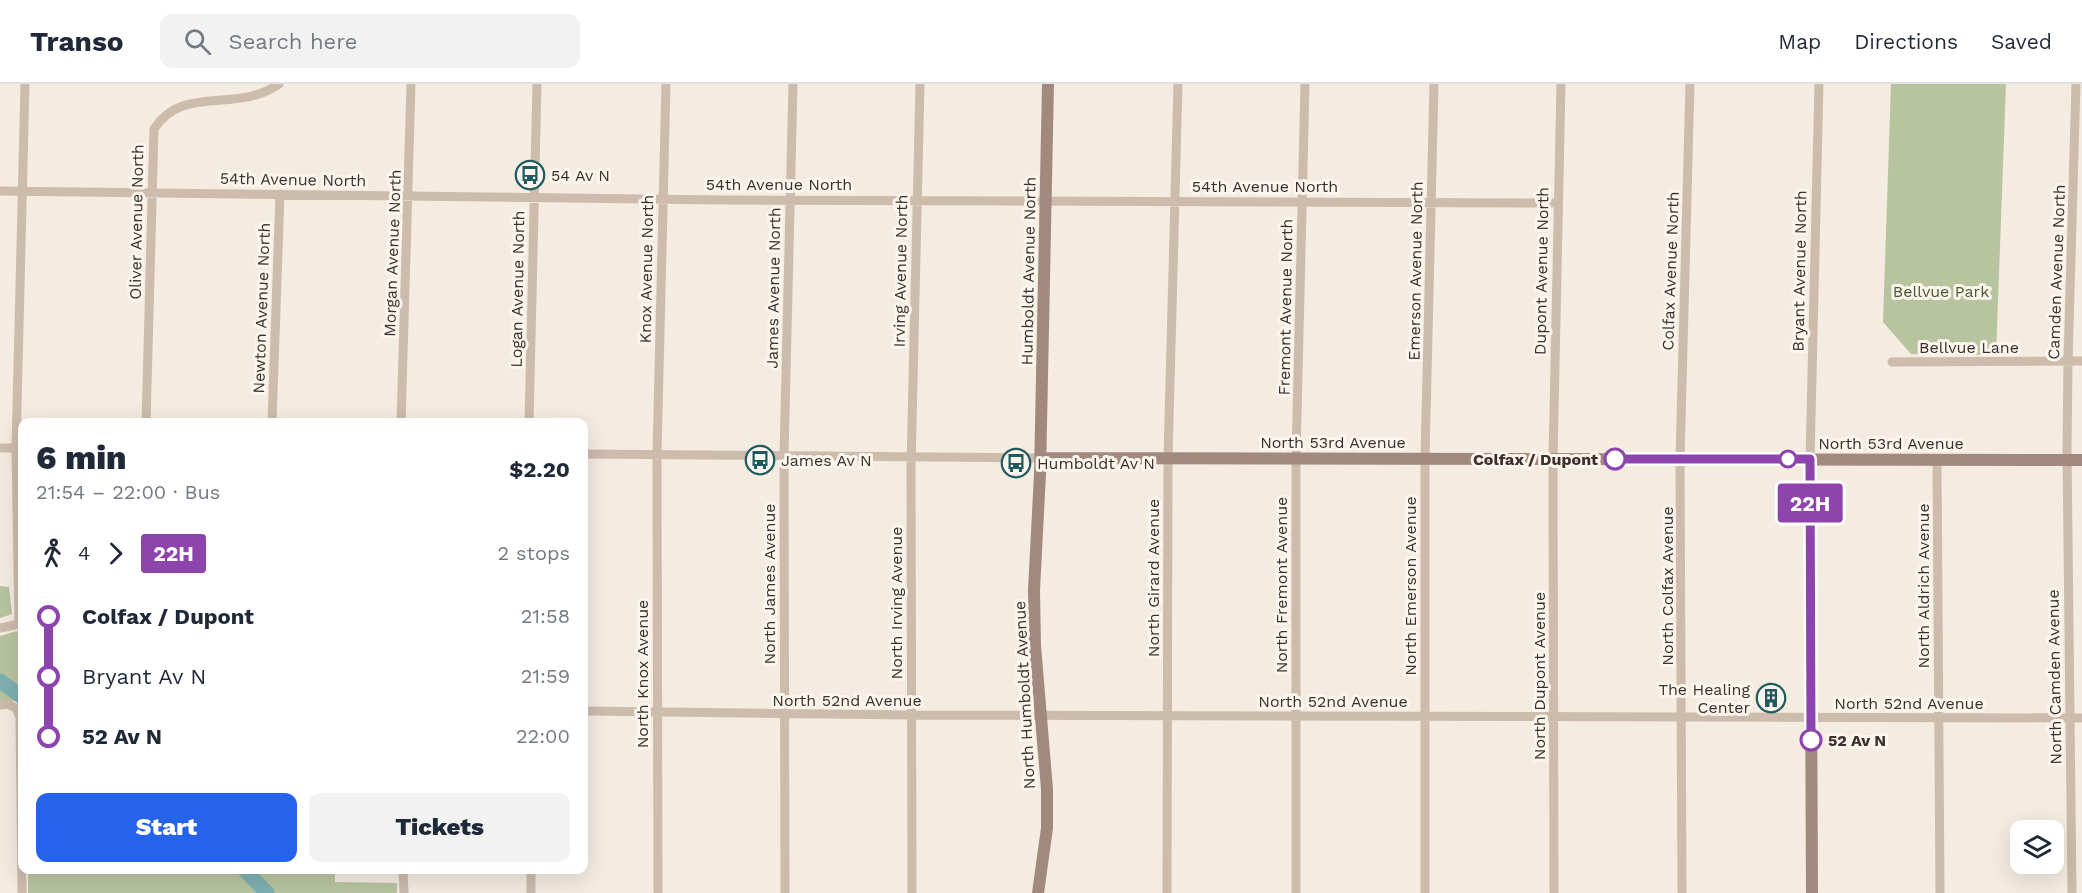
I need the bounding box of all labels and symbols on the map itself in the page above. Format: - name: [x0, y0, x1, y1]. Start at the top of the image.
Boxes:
- street label: Oliver Avenue North: [126, 144, 147, 300]
- bus stop icon: 54 Av N: [514, 159, 546, 191]
- place label: 54 Av N: [551, 166, 610, 185]
- street label: 54th Avenue North: [220, 169, 366, 190]
- street label: Morgan Avenue North: [380, 169, 405, 337]
- street label: 54th Avenue North: [706, 175, 852, 194]
- street label: Humboldt Avenue North: [1017, 176, 1040, 366]
- street label: 54th Avenue North: [1192, 177, 1338, 196]
- street label: Emerson Avenue North: [1404, 181, 1427, 361]
- street label: Camden Avenue North: [2044, 184, 2069, 360]
- street label: Dupont Avenue North: [1531, 187, 1552, 355]
- street label: Bryant Avenue North: [1789, 190, 1810, 352]
- street label: Colfax Avenue North: [1658, 191, 1683, 351]
- street label: Irving Avenue North: [890, 194, 911, 348]
- street label: Knox Avenue North: [636, 195, 657, 343]
- street label: James Avenue North: [763, 207, 784, 369]
- street label: Logan Avenue North: [507, 210, 528, 368]
- street label: Fremont Avenue North: [1274, 219, 1297, 396]
- street label: Newton Avenue North: [249, 222, 274, 394]
- park label: Bellvue Park: [1893, 282, 1989, 301]
- street label: Bellvue Lane: [1919, 338, 2019, 357]
- street label: North 53rd Avenue: [1260, 433, 1406, 452]
- street label: North 53rd Avenue: [1818, 434, 1964, 453]
- bus stop icon: James Av N: [744, 444, 776, 476]
- bus stop icon: Humboldt Av N: [1000, 447, 1032, 479]
- marker: Colfax / Dupont: [1604, 448, 1626, 470]
- place label: Colfax / Dupont: [1473, 450, 1598, 469]
- unlabelled marker: [1779, 450, 1797, 468]
- place label: James Av N: [781, 451, 872, 470]
- place label: Humboldt Av N: [1037, 454, 1155, 473]
- line badge: 22H: [1776, 484, 1844, 522]
- street label: North Emerson Avenue: [1401, 496, 1420, 676]
- street label: North Fremont Avenue: [1272, 497, 1291, 673]
- street label: North Girard Avenue: [1144, 499, 1163, 657]
- street label: North James Avenue: [760, 503, 779, 665]
- street label: North Aldrich Avenue: [1914, 503, 1933, 669]
- street label: North Colfax Avenue: [1658, 506, 1677, 666]
- street label: North Irving Avenue: [887, 527, 906, 679]
- street label: North Camden Avenue: [2043, 589, 2066, 765]
- street label: North Dupont Avenue: [1530, 592, 1549, 760]
- street label: North Knox Avenue: [633, 600, 652, 748]
- street label: North Humboldt Avenue: [1010, 600, 1039, 790]
- place label: The Healing Center: [1659, 680, 1750, 717]
- building icon: The Healing Center: [1755, 682, 1787, 714]
- street label: North 52nd Avenue: [772, 691, 922, 710]
- street label: North 52nd Avenue: [1258, 692, 1408, 711]
- street label: North 52nd Avenue: [1834, 694, 1984, 713]
- marker: 52 Av N: [1800, 729, 1822, 751]
- place label: 52 Av N: [1828, 731, 1886, 750]

